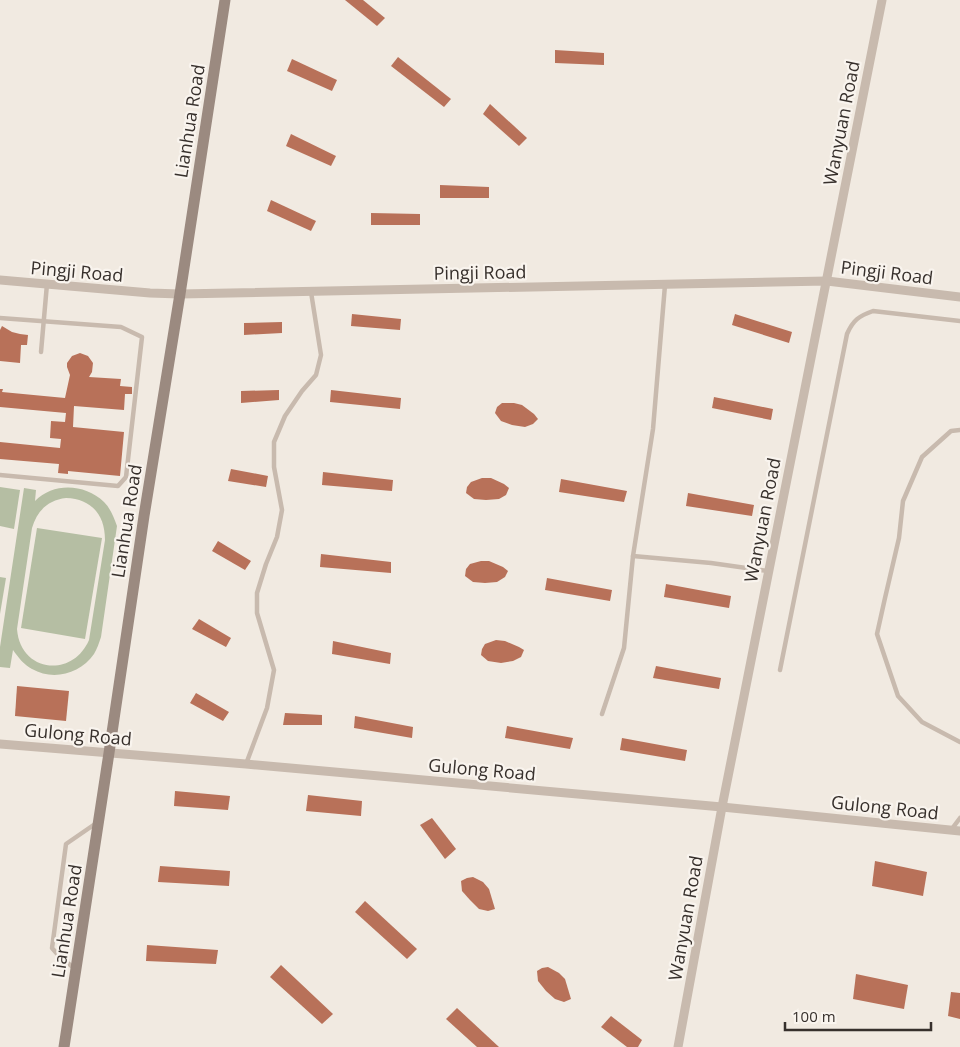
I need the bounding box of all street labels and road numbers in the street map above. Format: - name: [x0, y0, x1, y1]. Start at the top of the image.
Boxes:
- street label: Wanyuan Road: [817, 59, 865, 187]
- street label: Lianhua Road: [168, 62, 210, 180]
- street label: Pingji Road: [839, 254, 935, 290]
- street label: Pingji Road: [30, 255, 124, 287]
- street label: Pingji Road: [433, 259, 527, 285]
- street label: Wanyuan Road: [738, 456, 786, 584]
- street label: Lianhua Road: [105, 462, 147, 580]
- street label: Gulong Road: [23, 717, 133, 751]
- street label: Gulong Road: [427, 752, 537, 786]
- street label: Gulong Road: [830, 789, 940, 825]
- street label: Wanyuan Road: [662, 854, 708, 982]
- street label: Lianhua Road: [45, 862, 87, 980]

